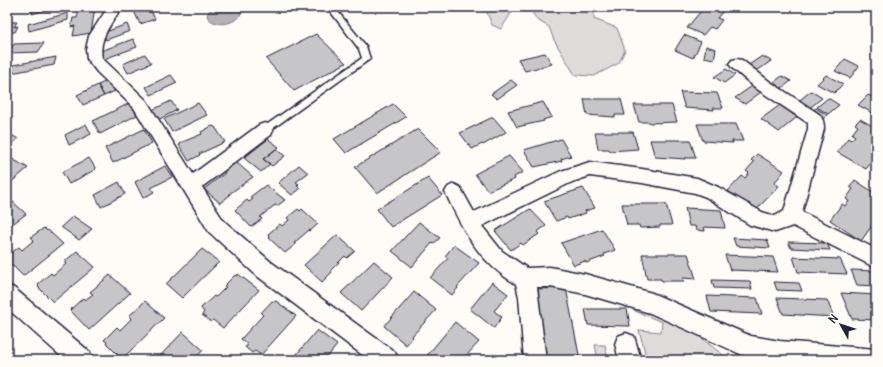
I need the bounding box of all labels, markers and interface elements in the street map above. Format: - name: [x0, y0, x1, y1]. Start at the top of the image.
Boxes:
- north arrow: [821, 305, 861, 345]
- text: N: [825, 311, 841, 326]

